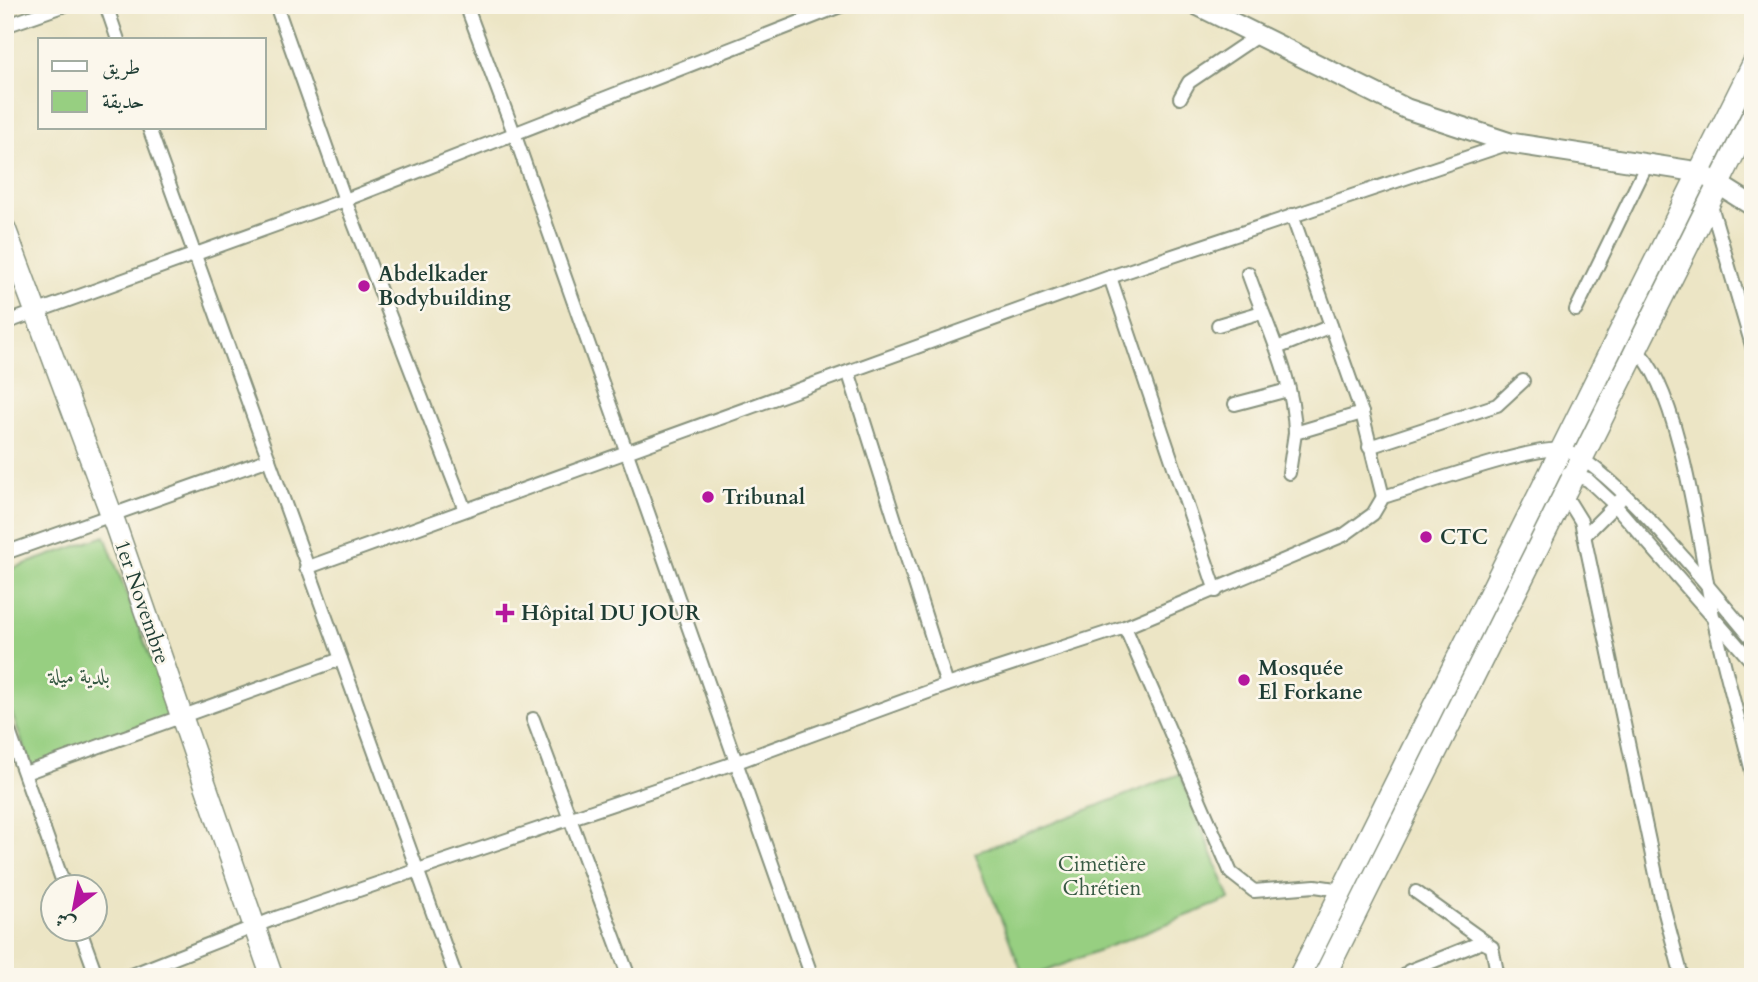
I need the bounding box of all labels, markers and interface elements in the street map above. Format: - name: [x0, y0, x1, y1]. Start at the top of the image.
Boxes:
- legend: [38, 38, 266, 130]
- text: طريق: [102, 53, 140, 82]
- text: حديقة: [102, 87, 145, 116]
- place label: Abdelkader Bodybuilding: [378, 260, 511, 313]
- marker: Abdelkader Bodybuilding: [356, 278, 372, 294]
- place label: Tribunal: [722, 483, 805, 512]
- marker: Tribunal: [700, 489, 716, 505]
- place label: CTC: [1440, 523, 1488, 552]
- marker: CTC: [1418, 529, 1434, 545]
- street label: 1er Novembre: [107, 536, 177, 668]
- place label: Hôpital DU JOUR: [521, 599, 701, 628]
- marker: Hôpital DU JOUR: [495, 603, 515, 623]
- place label: Mosquée El Forkane: [1258, 654, 1363, 707]
- park label: بلدية ميلة: [47, 662, 110, 691]
- marker: Mosquée El Forkane: [1236, 672, 1252, 688]
- park label: Cimetière Chrétien: [1058, 850, 1146, 903]
- north arrow: [38, 874, 108, 944]
- text: ش: [51, 906, 80, 938]

